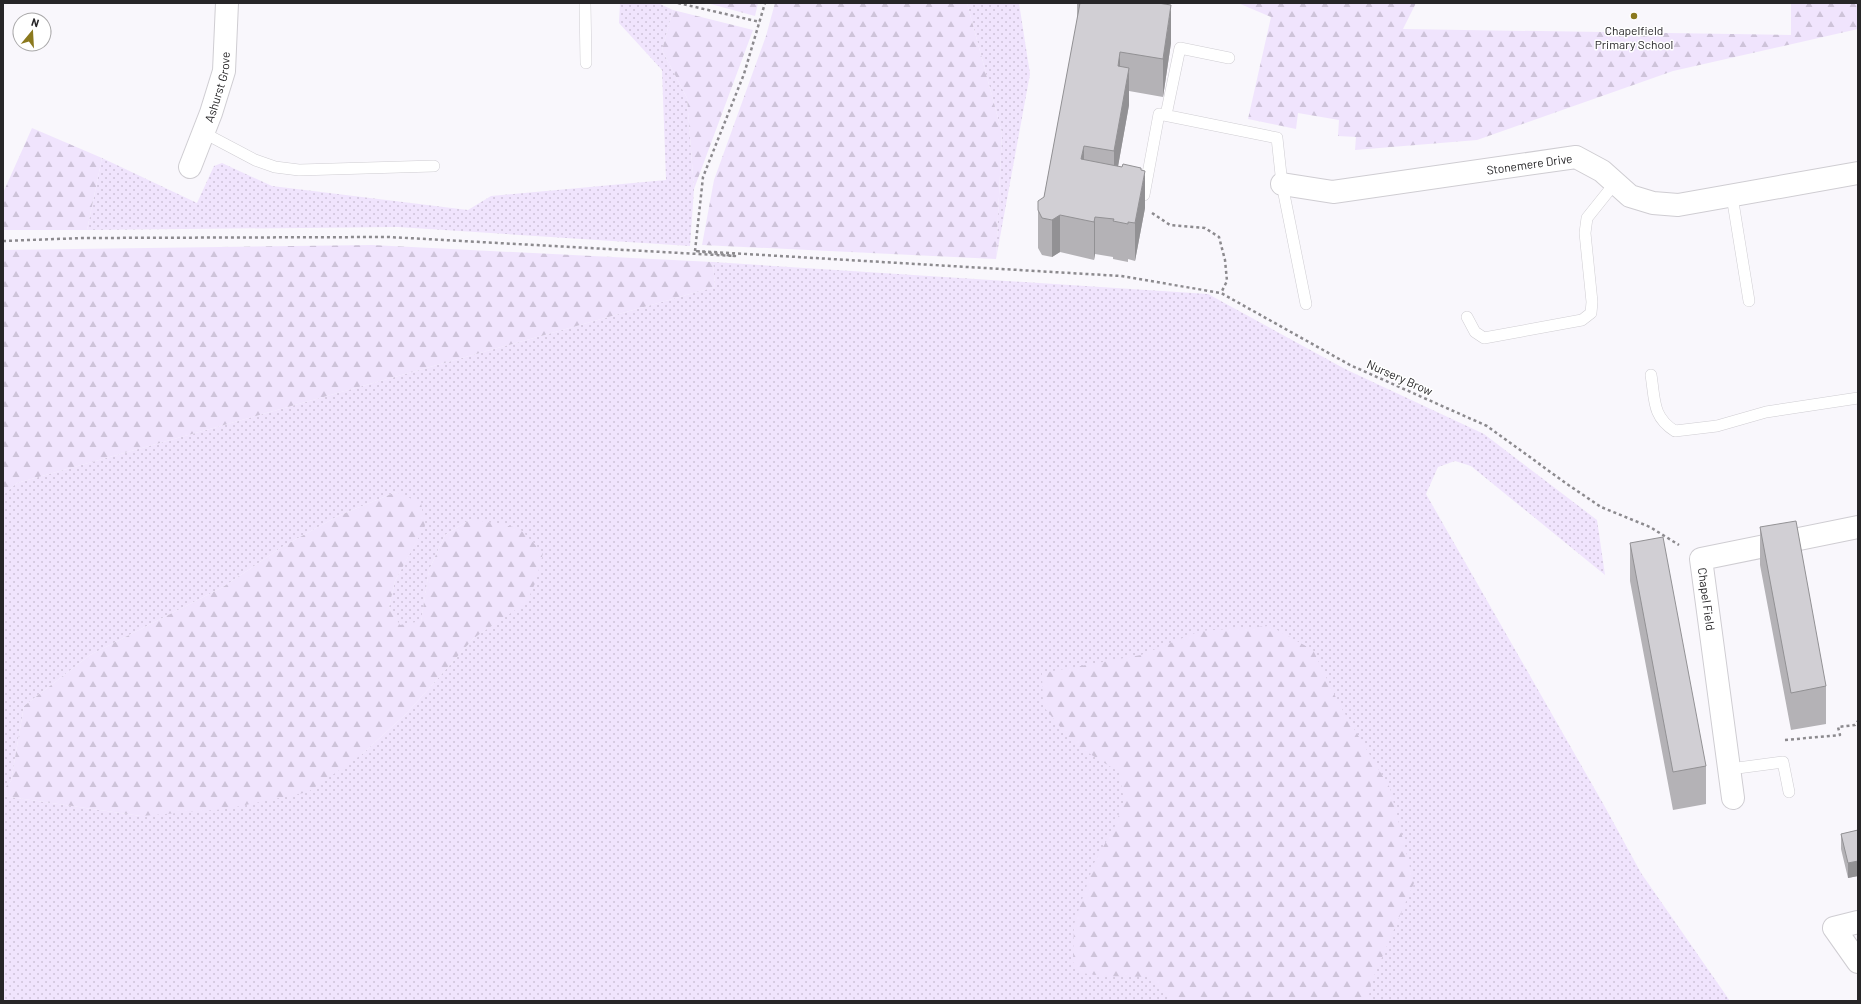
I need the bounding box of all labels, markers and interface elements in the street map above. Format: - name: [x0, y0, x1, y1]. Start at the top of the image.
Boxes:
- marker: Chapelfield Primary School: [1629, 11, 1639, 21]
- north arrow: [12, 12, 52, 52]
- text: N: [30, 15, 41, 29]
- place label: Chapelfield Primary School: [1595, 23, 1673, 51]
- street label: Ashurst Grove: [201, 51, 232, 124]
- street label: Stonemere Drive: [1485, 151, 1573, 177]
- street label: Nursery Brow: [1365, 356, 1435, 398]
- street label: Chapel Field: [1696, 567, 1718, 631]

